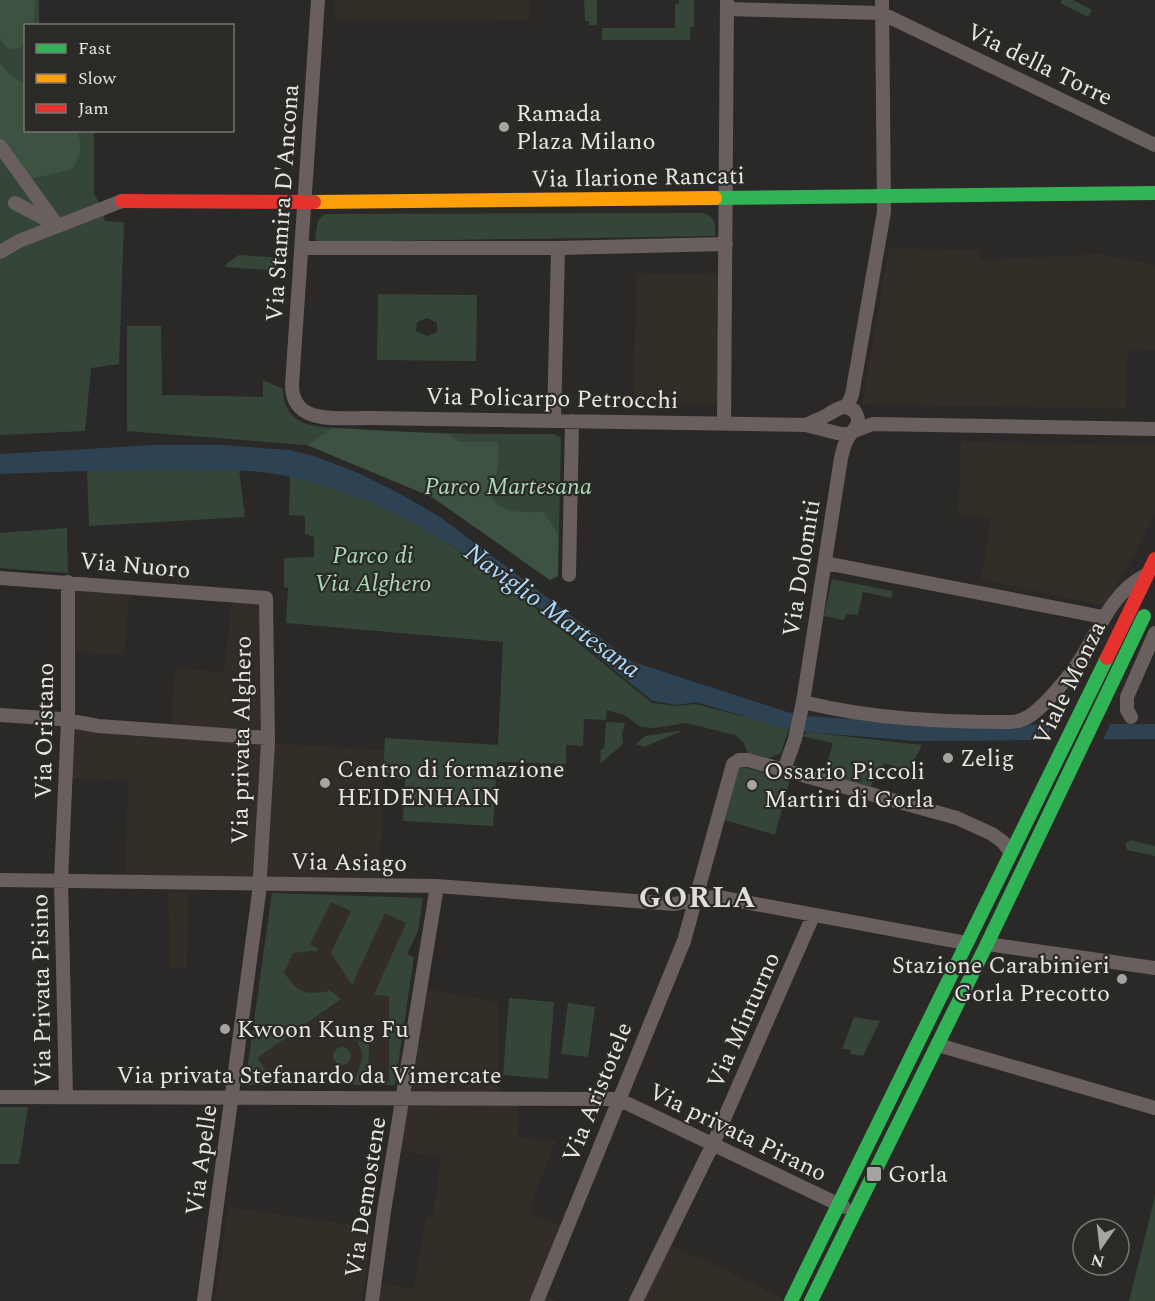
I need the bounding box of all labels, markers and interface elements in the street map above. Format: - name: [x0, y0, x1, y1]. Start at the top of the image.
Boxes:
- street label: Via della Torre: [960, 14, 1119, 116]
- legend: [24, 24, 234, 132]
- text: Fast: [78, 35, 111, 62]
- text: Slow: [78, 65, 117, 92]
- street label: Via Stamira D'Ancona: [257, 83, 309, 323]
- text: Jam: [78, 95, 109, 122]
- place label: Ramada Plaza Milano: [516, 96, 655, 160]
- marker: Ramada Plaza Milano: [497, 120, 511, 134]
- street label: Via Ilarione Rancati: [531, 158, 745, 198]
- street label: Via Policarpo Petrocchi: [425, 379, 679, 419]
- park label: Parco Martesana: [424, 469, 592, 505]
- street label: Via Dolomiti: [773, 497, 831, 639]
- water label: Naviglio Martesana: [456, 533, 649, 689]
- park label: Parco di Via Alghero: [314, 538, 432, 602]
- street label: Via Nuoro: [78, 543, 192, 589]
- street label: Viale Monza: [1024, 615, 1116, 752]
- street label: Via privata Alghero: [222, 635, 262, 845]
- street label: Via Oristano: [26, 662, 64, 800]
- place label: Zelig: [960, 741, 1014, 777]
- marker: Zelig: [941, 751, 955, 765]
- place label: Centro di formazione HEIDENHAIN: [337, 752, 565, 816]
- place label: Ossario Piccoli Martiri di Gorla: [764, 754, 934, 818]
- marker: Centro di formazione HEIDENHAIN: [318, 776, 332, 790]
- marker: Ossario Piccoli Martiri di Gorla: [745, 778, 759, 792]
- street label: Via Asiago: [291, 844, 407, 882]
- district label: GORLA: [639, 875, 757, 921]
- street label: Via Privata Pisino: [22, 894, 62, 1086]
- street label: Via Minturno: [698, 946, 790, 1094]
- place label: Stazione Carabinieri Gorla Precotto: [892, 948, 1110, 1012]
- marker: Stazione Carabinieri Gorla Precotto: [1115, 972, 1129, 986]
- place label: Kwoon Kung Fu: [237, 1012, 409, 1048]
- street label: Via Aristotele: [553, 1017, 642, 1168]
- marker: Kwoon Kung Fu: [218, 1022, 232, 1036]
- street label: Via privata Stefanardo da Vimercate: [116, 1058, 502, 1094]
- street label: Via privata Pirano: [642, 1074, 833, 1192]
- street label: Via Apelle: [176, 1102, 228, 1218]
- street label: Via Demostene: [335, 1114, 396, 1280]
- place label: Gorla: [888, 1157, 948, 1193]
- marker: Gorla: [865, 1165, 883, 1183]
- north arrow: [1071, 1217, 1131, 1277]
- text: N: [1088, 1247, 1107, 1274]

